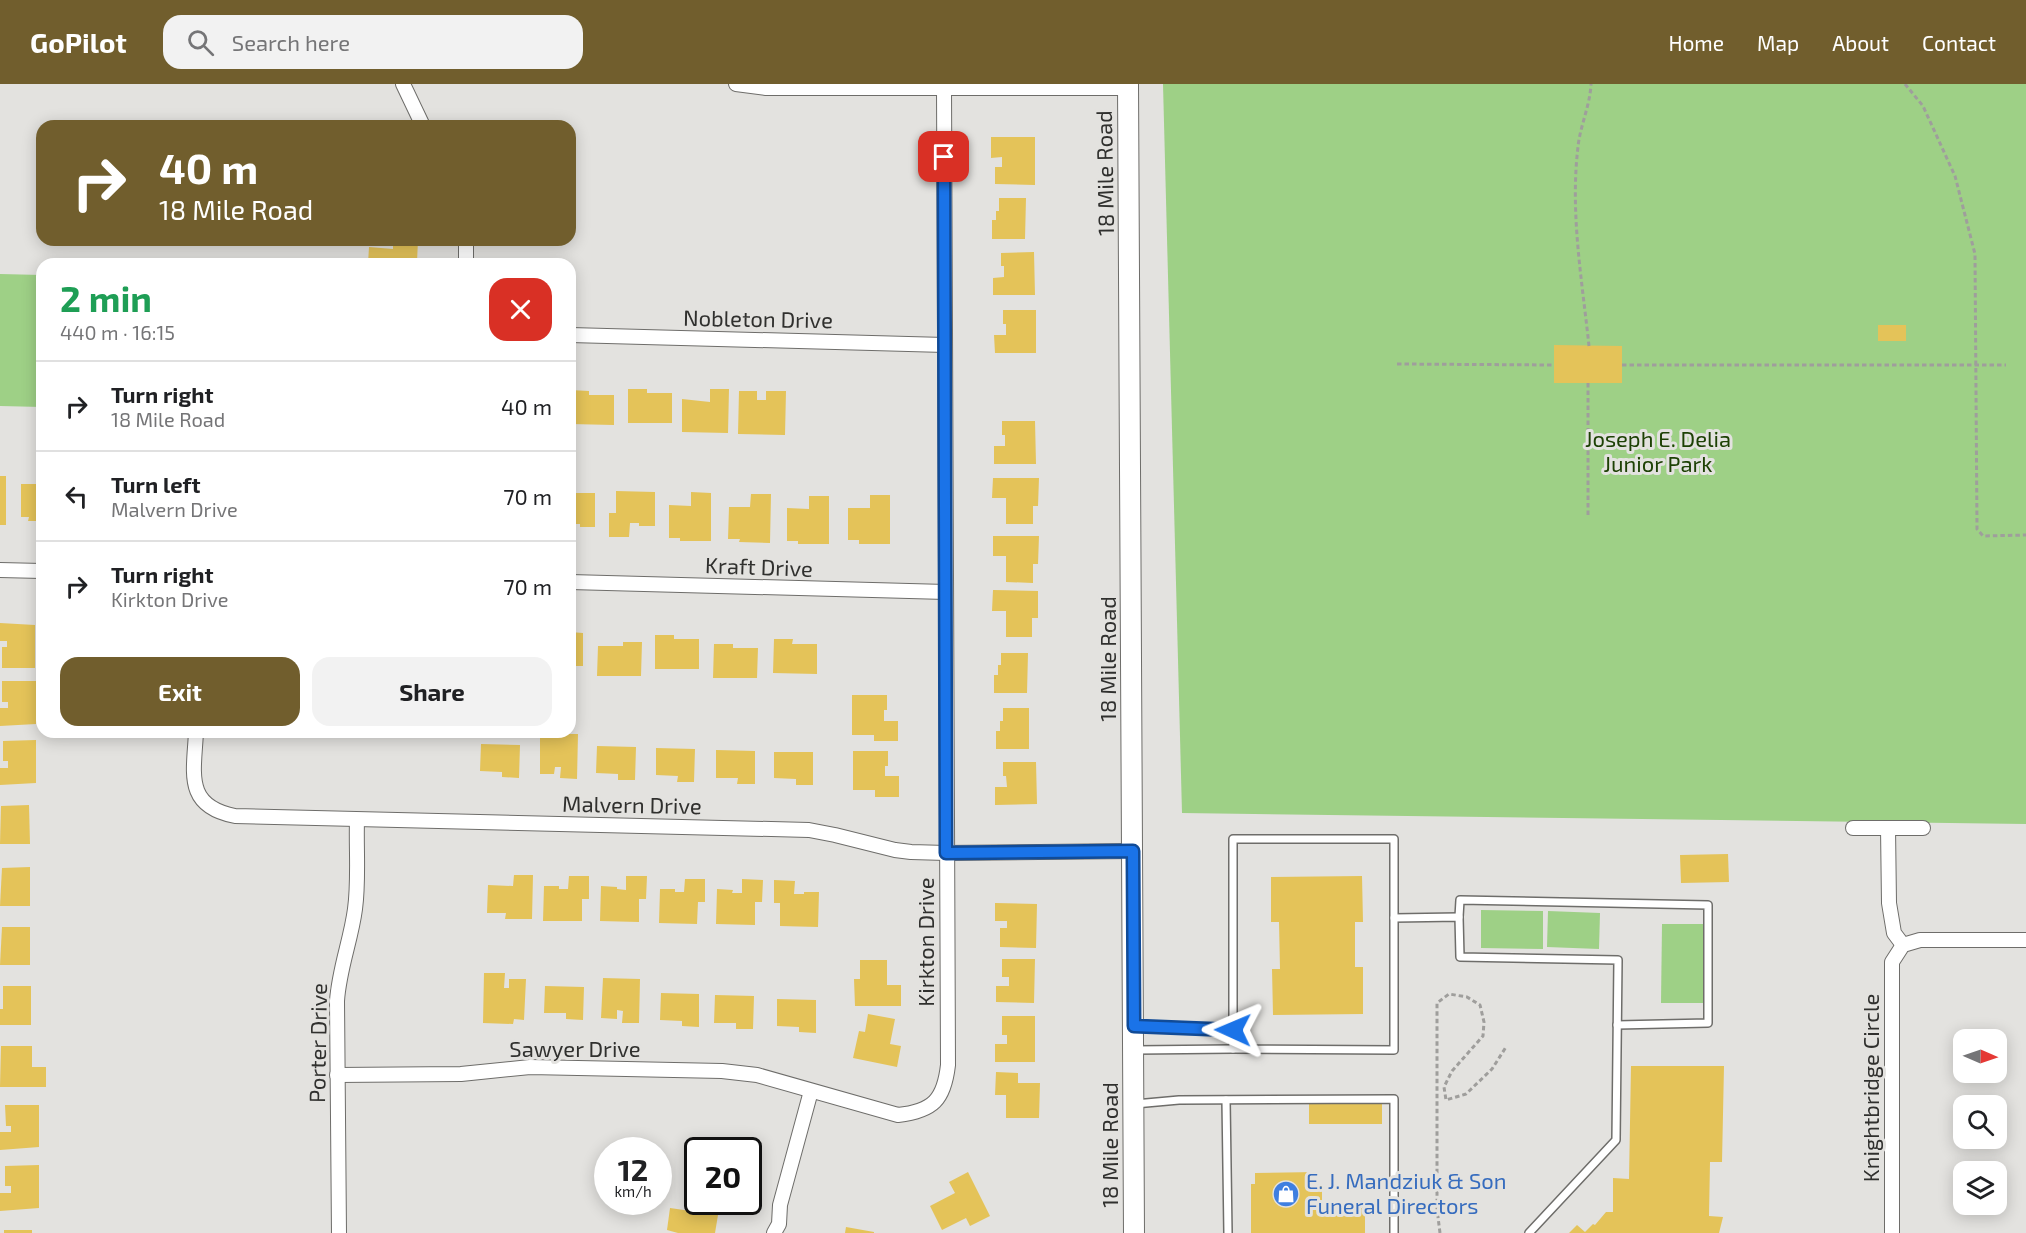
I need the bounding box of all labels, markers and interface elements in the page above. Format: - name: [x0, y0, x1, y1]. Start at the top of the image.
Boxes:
- search box: [163, 15, 583, 69]
- text: GoPilot: [30, 25, 127, 59]
- icon: search: [184, 26, 217, 59]
- text: Search here: [232, 29, 350, 55]
- text: Home: [1668, 30, 1724, 55]
- text: Map: [1757, 30, 1799, 55]
- text: About: [1832, 30, 1889, 55]
- text: Contact: [1922, 30, 1996, 55]
- street label: 18 Mile Road: [1090, 110, 1118, 236]
- pin: [918, 131, 969, 182]
- icon: arrive: [927, 140, 960, 173]
- text: 40 m: [159, 142, 258, 192]
- icon: right: [60, 144, 138, 222]
- text: 18 Mile Road: [159, 193, 313, 225]
- text: 2 min: [60, 276, 152, 319]
- button: close: [489, 278, 552, 341]
- street label: Nobleton Drive: [683, 304, 833, 332]
- text: 440 m · 16:15: [60, 320, 175, 344]
- text: Turn right: [111, 381, 213, 407]
- icon: right: [60, 390, 93, 423]
- text: 40 m: [501, 393, 552, 419]
- text: 18 Mile Road: [111, 407, 225, 431]
- park label: Joseph E. Delia Junior Park: [1585, 425, 1731, 476]
- text: Turn left: [111, 471, 200, 497]
- icon: left: [60, 480, 93, 513]
- text: 70 m: [503, 483, 552, 509]
- text: Malvern Drive: [111, 497, 238, 521]
- street label: Kraft Drive: [705, 551, 813, 581]
- text: Turn right: [111, 561, 213, 587]
- icon: right: [60, 570, 93, 603]
- text: 70 m: [503, 573, 552, 599]
- text: Kirkton Drive: [111, 587, 229, 611]
- street label: 18 Mile Road: [1094, 596, 1120, 722]
- button: Exit: [60, 657, 300, 726]
- button: Share: [312, 657, 552, 726]
- street label: Malvern Drive: [562, 790, 702, 818]
- street label: Kirkton Drive: [912, 877, 938, 1007]
- street label: Porter Drive: [303, 983, 331, 1103]
- street label: Knightbridge Circle: [1857, 994, 1883, 1182]
- position arrow: [1201, 998, 1265, 1062]
- north arrow: [1953, 1029, 2007, 1083]
- map controls: [1953, 1029, 2007, 1215]
- street label: Sawyer Drive: [509, 1035, 641, 1061]
- street label: 18 Mile Road: [1096, 1082, 1122, 1208]
- button: search: [1953, 1095, 2007, 1149]
- speed limit sign: 20: [684, 1137, 762, 1215]
- text: 12: [618, 1151, 648, 1187]
- button: layers: [1953, 1161, 2007, 1215]
- place label: E. J. Mandziuk & Son Funeral Directors: [1306, 1167, 1507, 1218]
- shop icon: E. J. Mandziuk & Son Funeral Directors: [1271, 1179, 1301, 1209]
- text: km/h: [614, 1182, 652, 1200]

